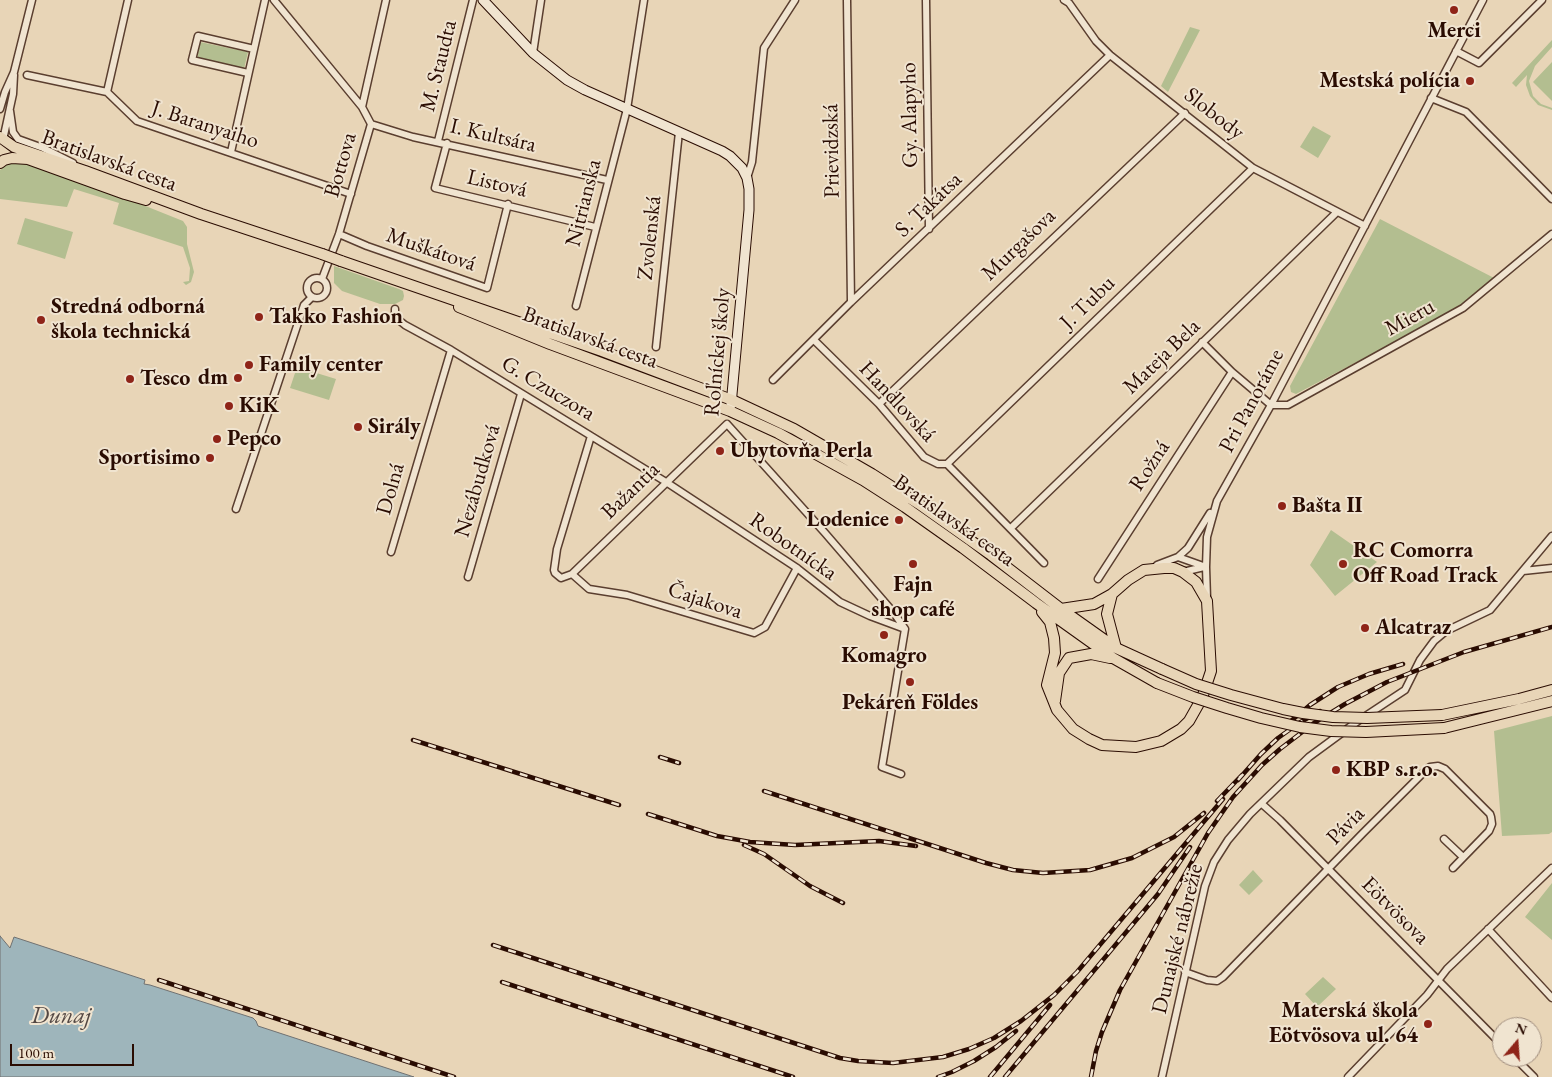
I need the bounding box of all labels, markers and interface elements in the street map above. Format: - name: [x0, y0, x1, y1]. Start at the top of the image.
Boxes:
- marker: Merci: [1448, 4, 1460, 16]
- street label: M. Staudta: [415, 17, 463, 115]
- place label: Merci: [1427, 18, 1481, 44]
- street label: Gy. Alapyho: [896, 62, 924, 168]
- place label: Mestská polícia: [1319, 68, 1460, 94]
- marker: Mestská polícia: [1464, 75, 1476, 87]
- street label: Slobody: [1179, 82, 1249, 146]
- street label: J. Baranyaiho: [148, 95, 262, 155]
- street label: Prievidzská: [818, 104, 846, 198]
- street label: I. Kultsára: [447, 113, 539, 159]
- street label: Bratislavská cesta: [38, 124, 180, 198]
- street label: Bottova: [319, 130, 363, 200]
- street label: Nitrianska: [560, 157, 608, 249]
- street label: Listová: [464, 164, 530, 204]
- street label: S. Takátsa: [890, 167, 968, 243]
- street label: Zvolenská: [632, 195, 668, 281]
- street label: Murgašova: [976, 203, 1062, 287]
- street label: Muškátová: [383, 222, 479, 278]
- street label: J. Tubu: [1055, 271, 1121, 335]
- street label: Roľníckej školy: [699, 287, 737, 417]
- place label: Stredná odborná škola technická: [51, 294, 205, 346]
- street label: Mieru: [1381, 294, 1439, 342]
- street label: Bratislavská cesta: [519, 301, 661, 375]
- place label: Takko Fashion: [269, 304, 403, 330]
- marker: Takko Fashion: [253, 311, 265, 323]
- marker: Stredná odborná škola technická: [35, 314, 47, 326]
- street label: Mateja Bela: [1118, 314, 1206, 400]
- street label: Pri Panoráme: [1214, 345, 1290, 457]
- street label: G. Czuczora: [496, 351, 600, 427]
- place label: Family center: [259, 352, 383, 378]
- street label: Handlovská: [853, 356, 941, 448]
- marker: Family center: [243, 359, 255, 371]
- place label: dm: [198, 365, 228, 391]
- place label: Tesco: [140, 366, 190, 392]
- marker: dm: [232, 372, 244, 384]
- marker: Tesco: [124, 373, 136, 385]
- place label: KiK: [239, 393, 279, 419]
- marker: KiK: [223, 400, 235, 412]
- place label: Sirály: [368, 414, 421, 440]
- marker: Sirály: [352, 421, 364, 433]
- street label: Nezábudková: [449, 422, 507, 540]
- place label: Pepco: [227, 426, 281, 452]
- marker: Pepco: [211, 433, 223, 445]
- street label: Rožná: [1124, 436, 1176, 496]
- place label: Ubytovňa Perla: [730, 438, 872, 464]
- place label: Sportisimo: [99, 445, 200, 471]
- marker: Ubytovňa Perla: [714, 445, 726, 457]
- marker: Sportisimo: [204, 452, 216, 464]
- street label: Bažantia: [596, 457, 666, 525]
- street label: Dolná: [371, 460, 411, 518]
- street label: Bratislavská cesta: [888, 469, 1020, 573]
- place label: Bašta II: [1292, 493, 1362, 519]
- marker: Bašta II: [1276, 500, 1288, 512]
- street label: Robotnícka: [744, 507, 842, 587]
- place label: Lodenice: [807, 507, 889, 533]
- marker: Lodenice: [893, 514, 905, 526]
- place label: RC Comorra Off Road Track: [1353, 538, 1498, 590]
- marker: Fajn shop café: [907, 558, 919, 570]
- marker: RC Comorra Off Road Track: [1337, 558, 1349, 570]
- place label: Fajn shop café: [871, 572, 955, 624]
- street label: Čajakova: [664, 577, 746, 625]
- place label: Alcatraz: [1375, 615, 1451, 641]
- marker: Alcatraz: [1359, 622, 1371, 634]
- marker: Komagro: [878, 629, 890, 641]
- place label: Komagro: [841, 643, 927, 669]
- marker: Pekáreň Földes: [904, 676, 916, 688]
- place label: Pekáreň Földes: [842, 690, 978, 716]
- place label: KBP s.r.o.: [1346, 757, 1438, 783]
- marker: KBP s.r.o.: [1330, 764, 1342, 776]
- street label: Pávia: [1322, 801, 1370, 851]
- street label: Dunajské nábrežie: [1147, 861, 1209, 1017]
- street label: Eötvösova: [1355, 871, 1435, 951]
- place label: Materská škola Eötvösova ul. 64: [1269, 998, 1418, 1050]
- water label: Dunaj: [31, 1002, 91, 1030]
- north arrow: [1492, 1017, 1542, 1067]
- marker: Materská škola Eötvösova ul. 64: [1422, 1018, 1434, 1030]
- text: N: [1513, 1018, 1529, 1039]
- scale bar: [12, 1034, 136, 1066]
- text: 100 m: [18, 1043, 54, 1062]

